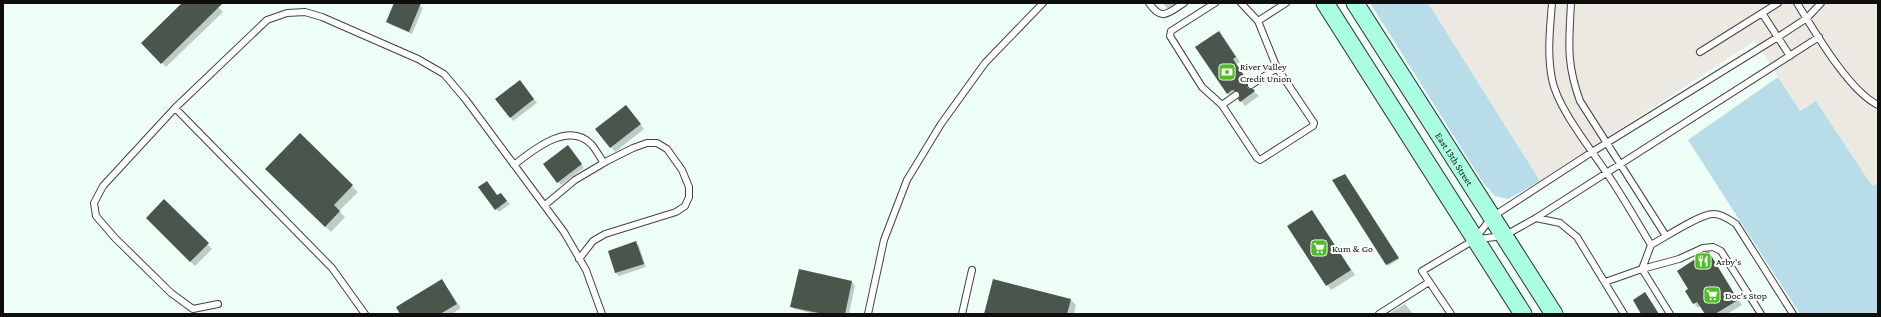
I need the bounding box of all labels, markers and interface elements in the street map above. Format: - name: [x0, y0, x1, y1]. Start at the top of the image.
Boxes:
- place label: River Valley Credit Union: [1240, 61, 1292, 84]
- bank icon: River Valley Credit Union: [1217, 62, 1237, 82]
- street label: East 13th Street: [1434, 130, 1476, 188]
- supermarket icon: Kum & Go: [1309, 238, 1329, 258]
- place label: Kum & Go: [1332, 243, 1373, 254]
- restaurant icon: Arby's: [1693, 251, 1713, 271]
- place label: Arby's: [1716, 256, 1741, 267]
- supermarket icon: Doc's Stop: [1702, 285, 1722, 305]
- place label: Doc's Stop: [1725, 290, 1767, 301]

